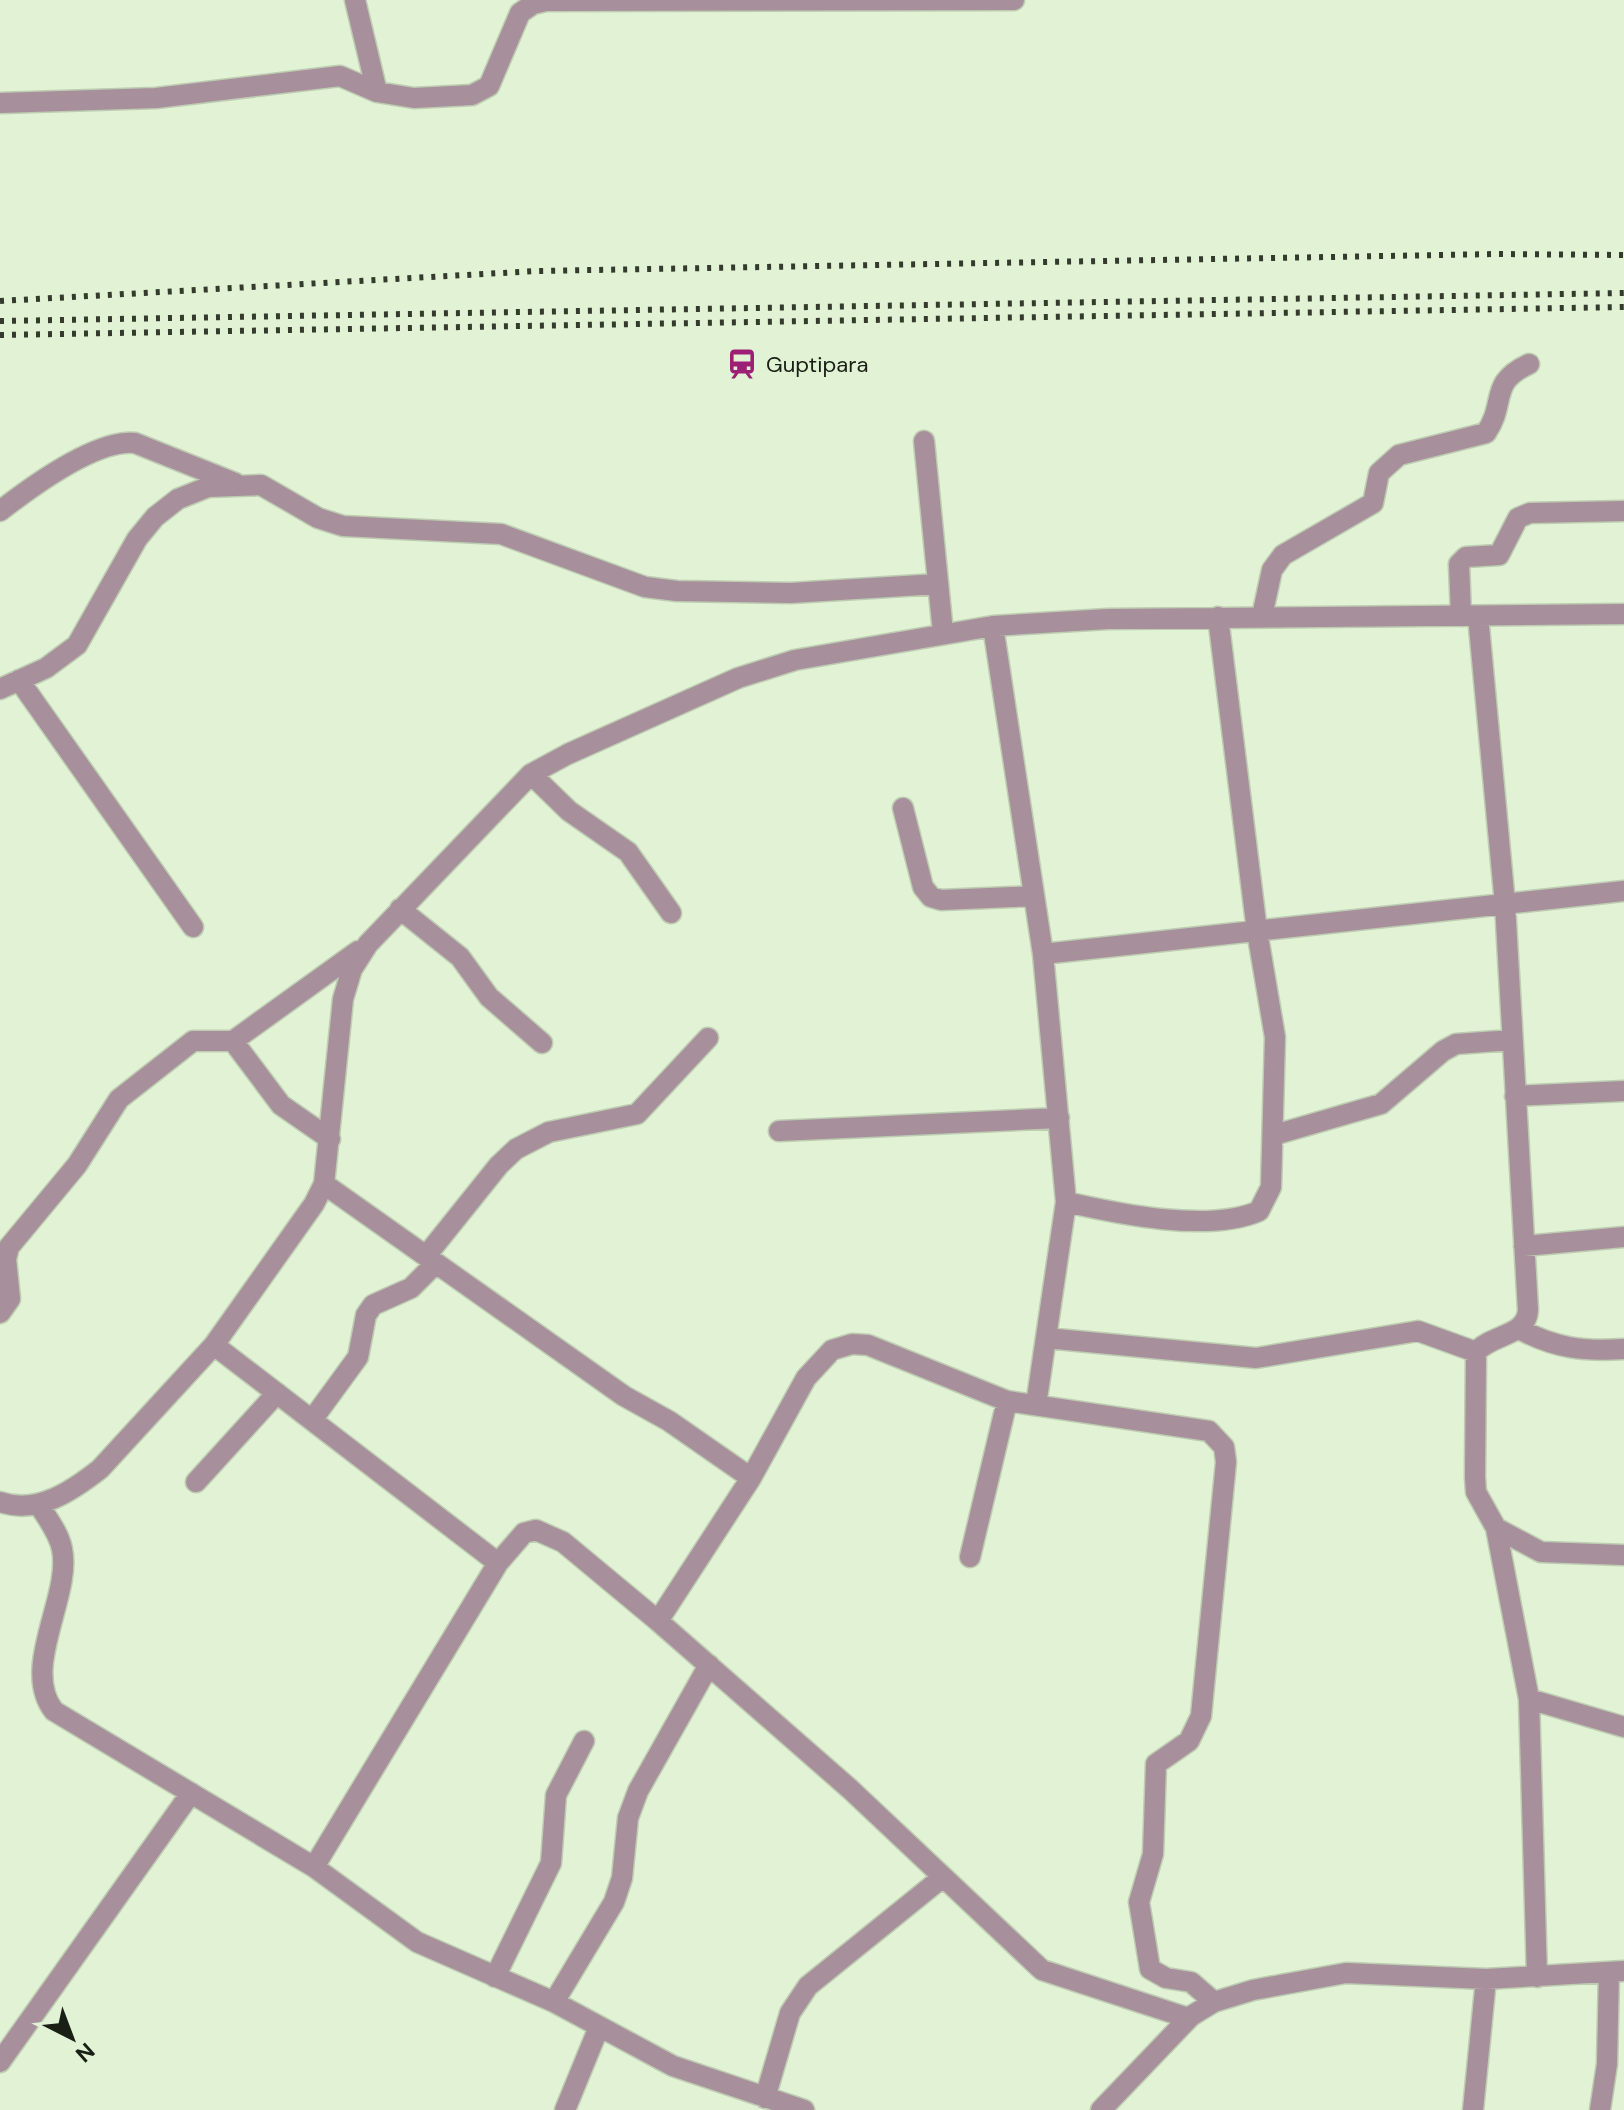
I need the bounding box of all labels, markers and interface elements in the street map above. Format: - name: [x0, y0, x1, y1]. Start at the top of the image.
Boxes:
- station icon: Guptipara: [725, 347, 759, 381]
- place label: Guptipara: [766, 350, 868, 379]
- north arrow: [32, 1998, 112, 2078]
- text: N: [69, 2036, 101, 2069]

